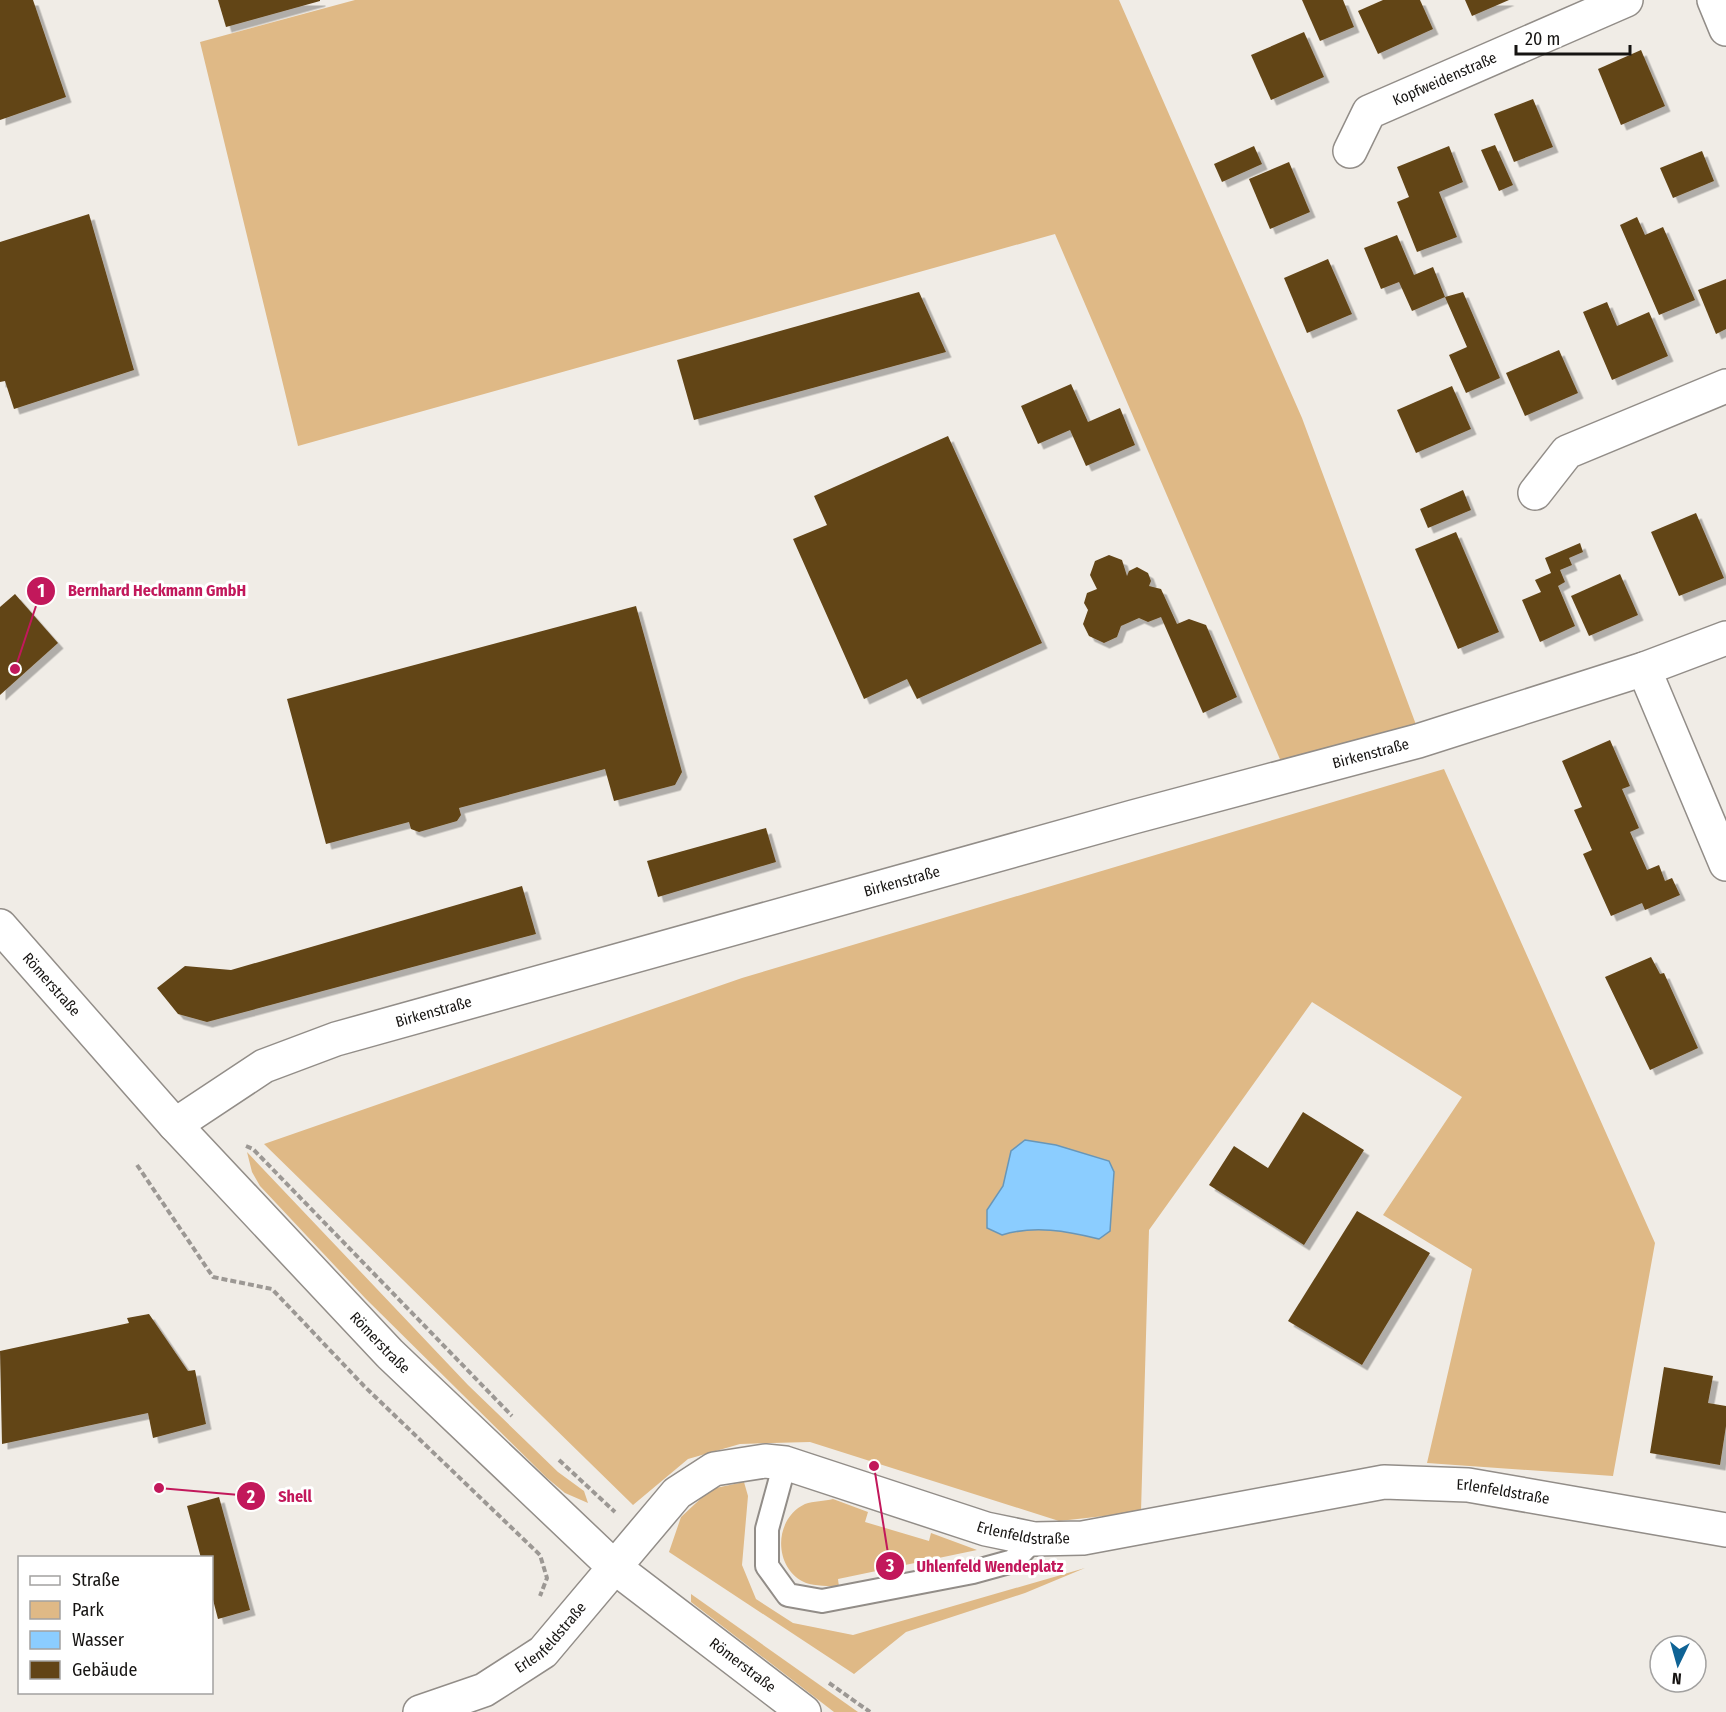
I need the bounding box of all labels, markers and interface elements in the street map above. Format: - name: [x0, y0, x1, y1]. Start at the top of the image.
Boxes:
- scale bar: [1516, 18, 1630, 56]
- text: 20 m: [1525, 28, 1560, 50]
- street label: Kopfweidenstraße: [1390, 48, 1499, 110]
- callout: Bernhard Heckmann GmbH: [26, 574, 258, 608]
- text: 1: [37, 580, 45, 602]
- text: Bernhard Heckmann GmbH: [68, 581, 246, 600]
- street label: Birkenstraße: [1331, 735, 1411, 772]
- street label: Birkenstraße: [862, 862, 942, 901]
- street label: Römerstraße: [19, 949, 84, 1020]
- street label: Birkenstraße: [393, 993, 474, 1031]
- street label: Römerstraße: [346, 1308, 414, 1377]
- street label: Erlenfeldstraße: [1456, 1476, 1551, 1508]
- callout: Shell: [236, 1479, 324, 1513]
- text: 2: [246, 1486, 255, 1508]
- text: Shell: [278, 1487, 312, 1506]
- street label: Erlenfeldstraße: [974, 1518, 1070, 1548]
- callout: Uhlenfeld Wendeplatz: [875, 1549, 1076, 1583]
- text: 3: [885, 1555, 895, 1577]
- legend: [18, 1556, 213, 1694]
- text: Uhlenfeld Wendeplatz: [917, 1557, 1064, 1576]
- text: Straße: [72, 1569, 120, 1591]
- text: Park: [72, 1599, 105, 1621]
- street label: Erlenfeldstraße: [511, 1599, 590, 1677]
- text: Wasser: [72, 1629, 125, 1651]
- street label: Römerstraße: [706, 1634, 779, 1696]
- north arrow: [1648, 1634, 1708, 1694]
- text: Gebäude: [72, 1659, 138, 1681]
- text: N: [1671, 1669, 1682, 1688]

